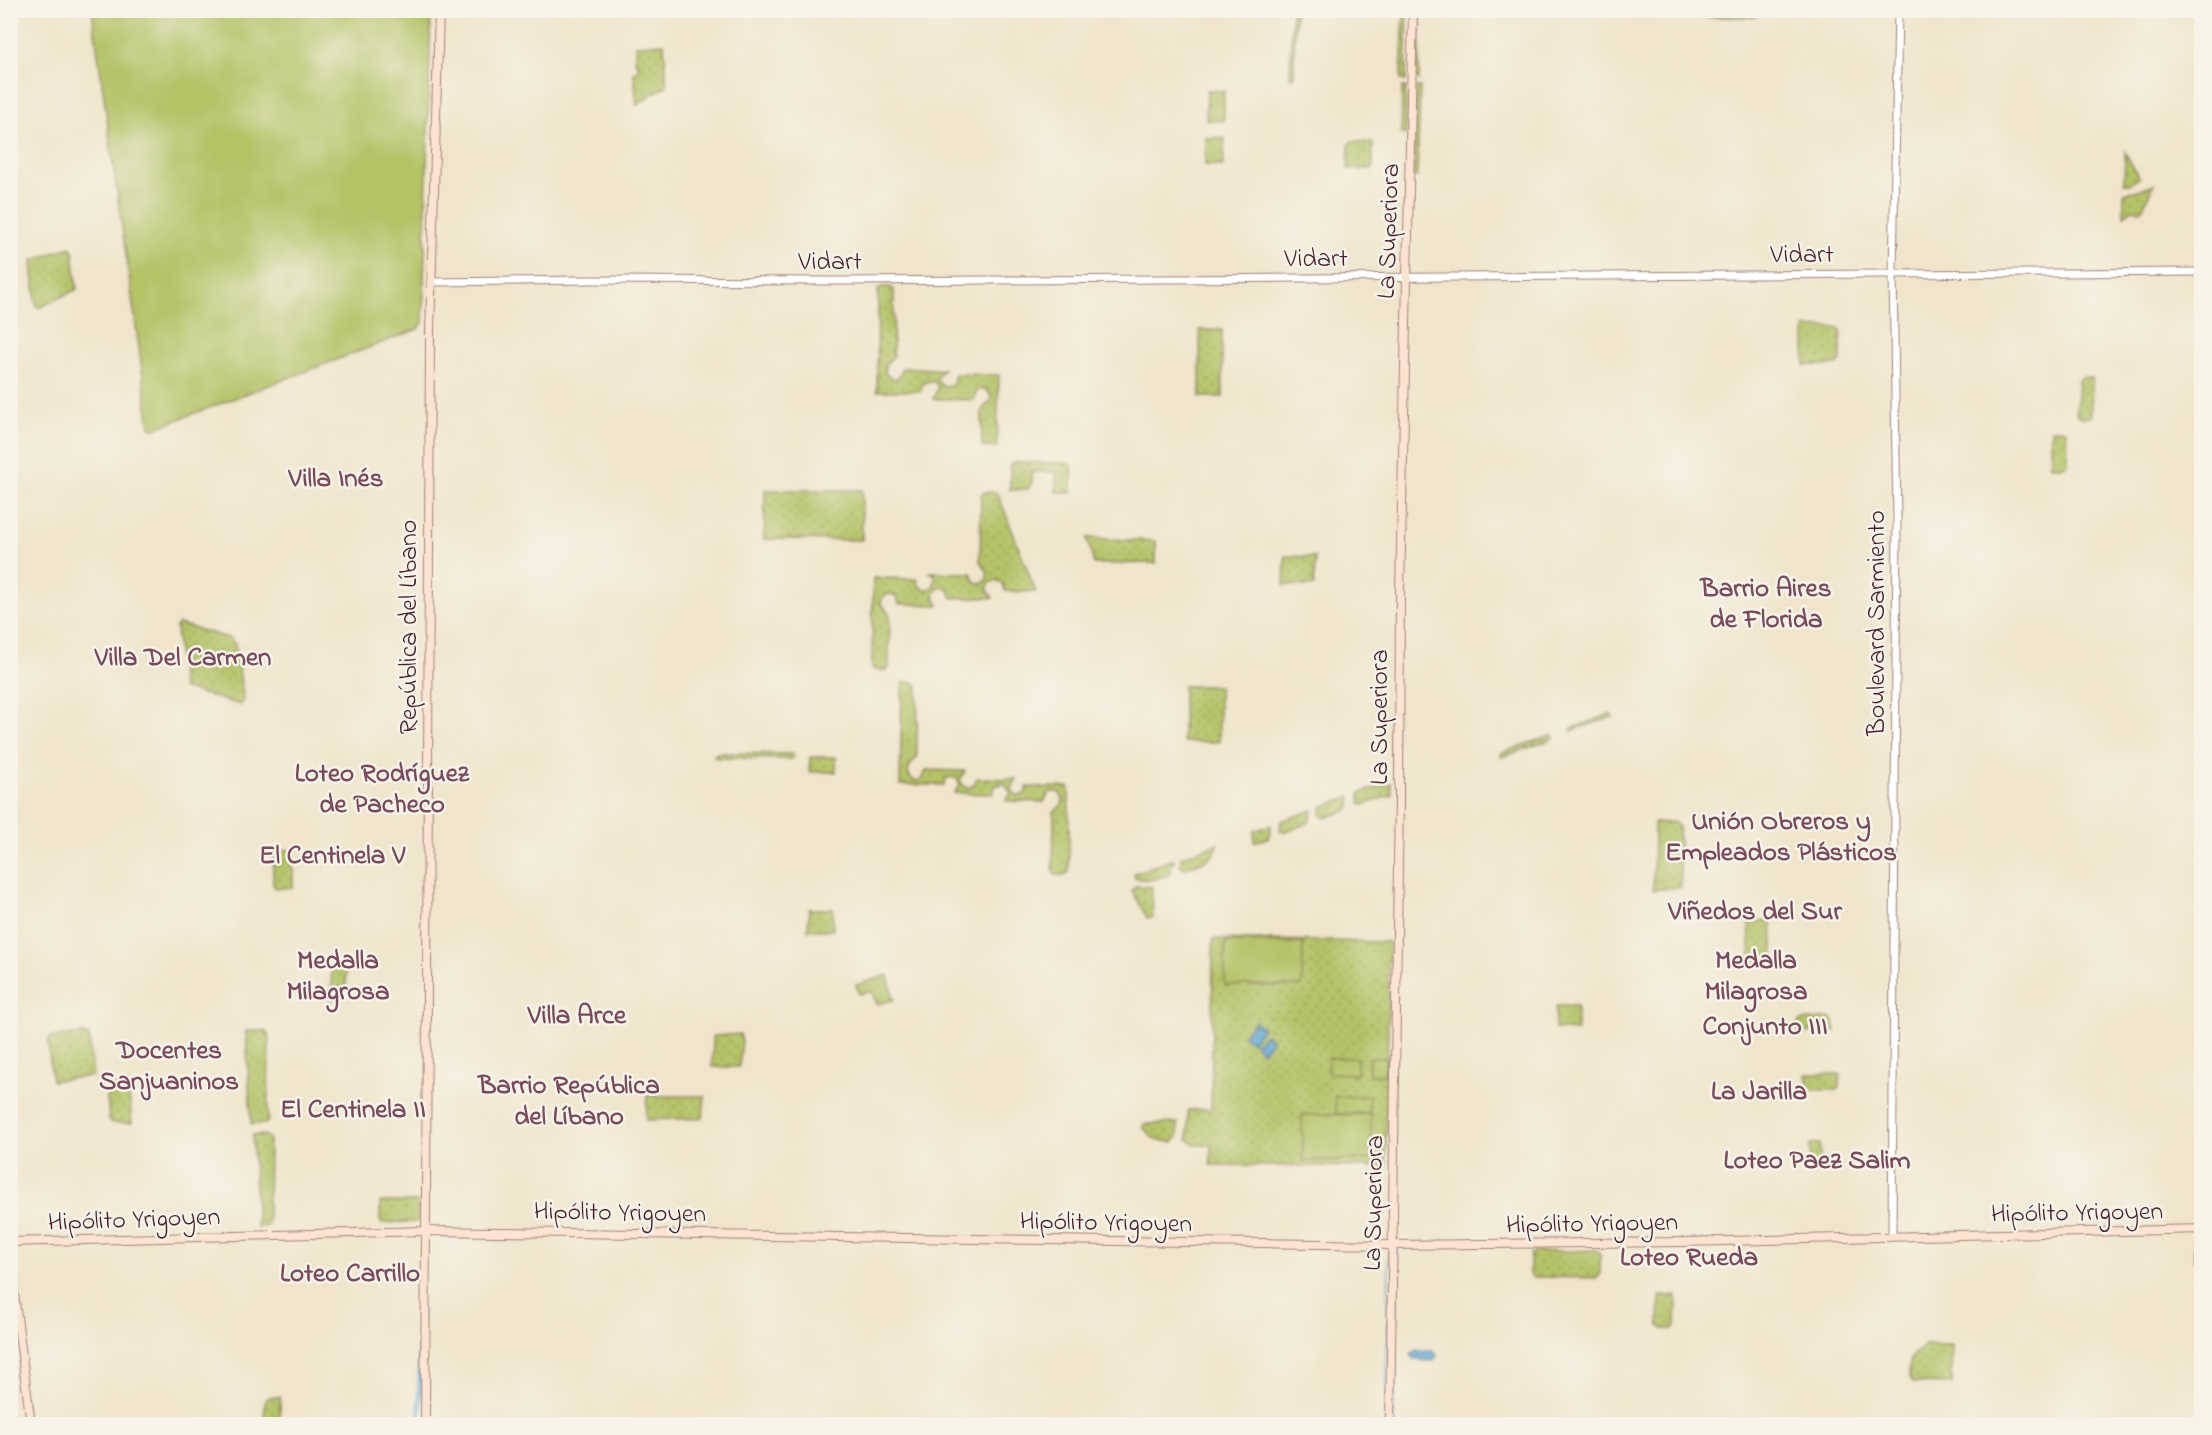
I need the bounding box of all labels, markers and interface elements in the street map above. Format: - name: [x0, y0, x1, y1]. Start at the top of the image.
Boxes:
- street label: La Superiora: [1369, 163, 1411, 300]
- street label: Vidart: [1769, 237, 1834, 275]
- street label: Vidart: [1283, 241, 1348, 279]
- street label: Vidart: [797, 244, 862, 282]
- district label: Villa Inés: [288, 460, 383, 499]
- street label: Boulevard Sarmiento: [1859, 510, 1897, 737]
- street label: República del Líbano: [391, 520, 429, 734]
- district label: Barrio Aires de Florida: [1699, 570, 1831, 640]
- district label: Villa Del Carmen: [94, 639, 271, 678]
- street label: La Superiora: [1362, 649, 1400, 785]
- district label: Loteo Rodríguez de Pacheco: [295, 755, 470, 825]
- district label: Unión Obreros y Empleados Plásticos: [1665, 803, 1897, 873]
- district label: El Centinela V: [259, 837, 406, 876]
- district label: Viñedos del Sur: [1667, 893, 1842, 932]
- district label: Medalla Milagrosa: [286, 942, 390, 1013]
- district label: Medalla Milagrosa: [1704, 942, 1808, 1013]
- district label: Villa Arce: [527, 997, 627, 1036]
- district label: Conjunto III: [1702, 1008, 1828, 1047]
- district label: Docentes Sanjuaninos: [99, 1032, 239, 1102]
- district label: Barrio República del Líbano: [476, 1067, 660, 1137]
- district label: La Jarilla: [1711, 1073, 1807, 1112]
- district label: El Centinela II: [280, 1091, 426, 1130]
- street label: La Superiora: [1355, 1135, 1395, 1271]
- district label: Loteo Paez Salim: [1723, 1142, 1911, 1181]
- street label: Hipólito Yrigoyen: [533, 1193, 707, 1235]
- street label: Hipólito Yrigoyen: [1990, 1193, 2164, 1235]
- street label: Hipólito Yrigoyen: [47, 1199, 221, 1243]
- street label: Hipólito Yrigoyen: [1019, 1203, 1193, 1245]
- street label: Hipólito Yrigoyen: [1505, 1204, 1679, 1246]
- district label: Loteo Rueda: [1620, 1239, 1758, 1278]
- district label: Loteo Carrillo: [280, 1255, 420, 1294]

